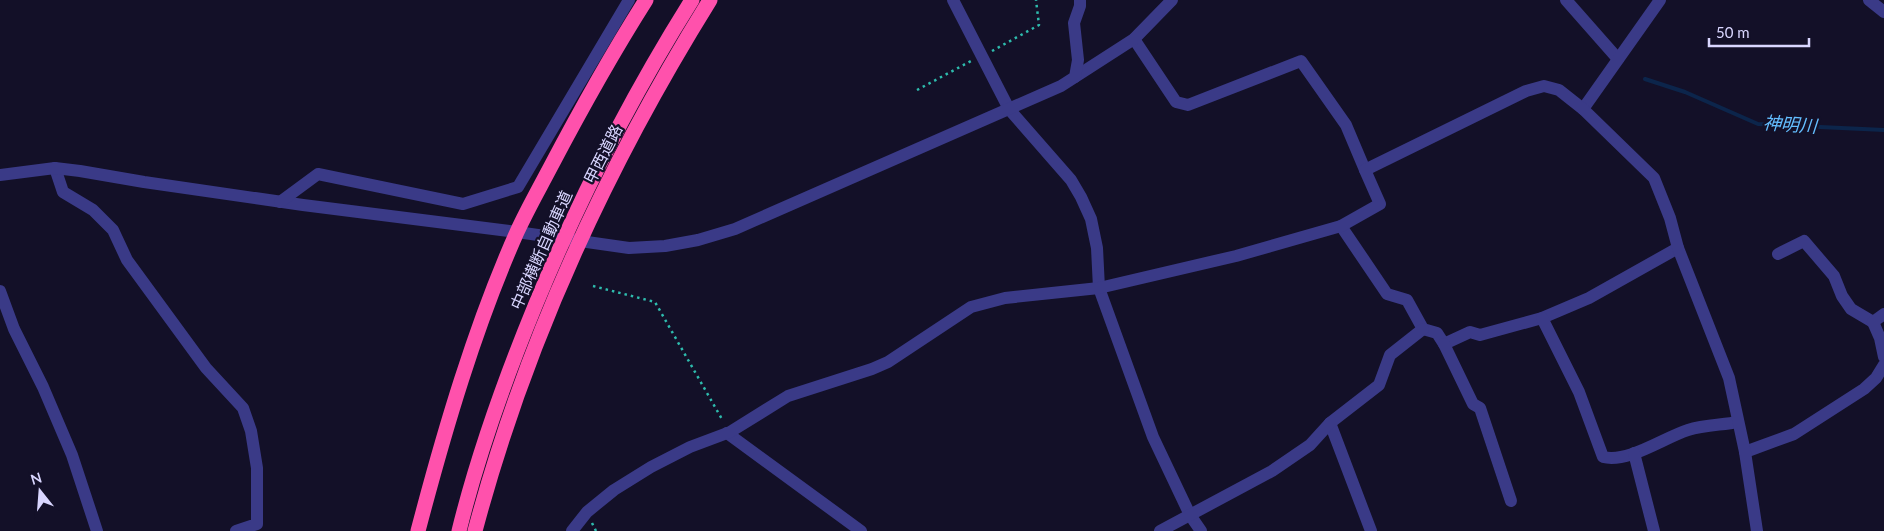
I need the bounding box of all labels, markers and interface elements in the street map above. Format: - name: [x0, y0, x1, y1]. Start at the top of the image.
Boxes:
- scale bar: [1709, 15, 1809, 47]
- text: 50 m: [1716, 23, 1750, 41]
- water label: 神明川: [1762, 111, 1820, 137]
- street label: 甲西道路: [580, 121, 626, 187]
- street label: 中部横断自動車道: [506, 187, 575, 312]
- north arrow: [15, 466, 65, 516]
- text: N: [28, 468, 44, 488]

